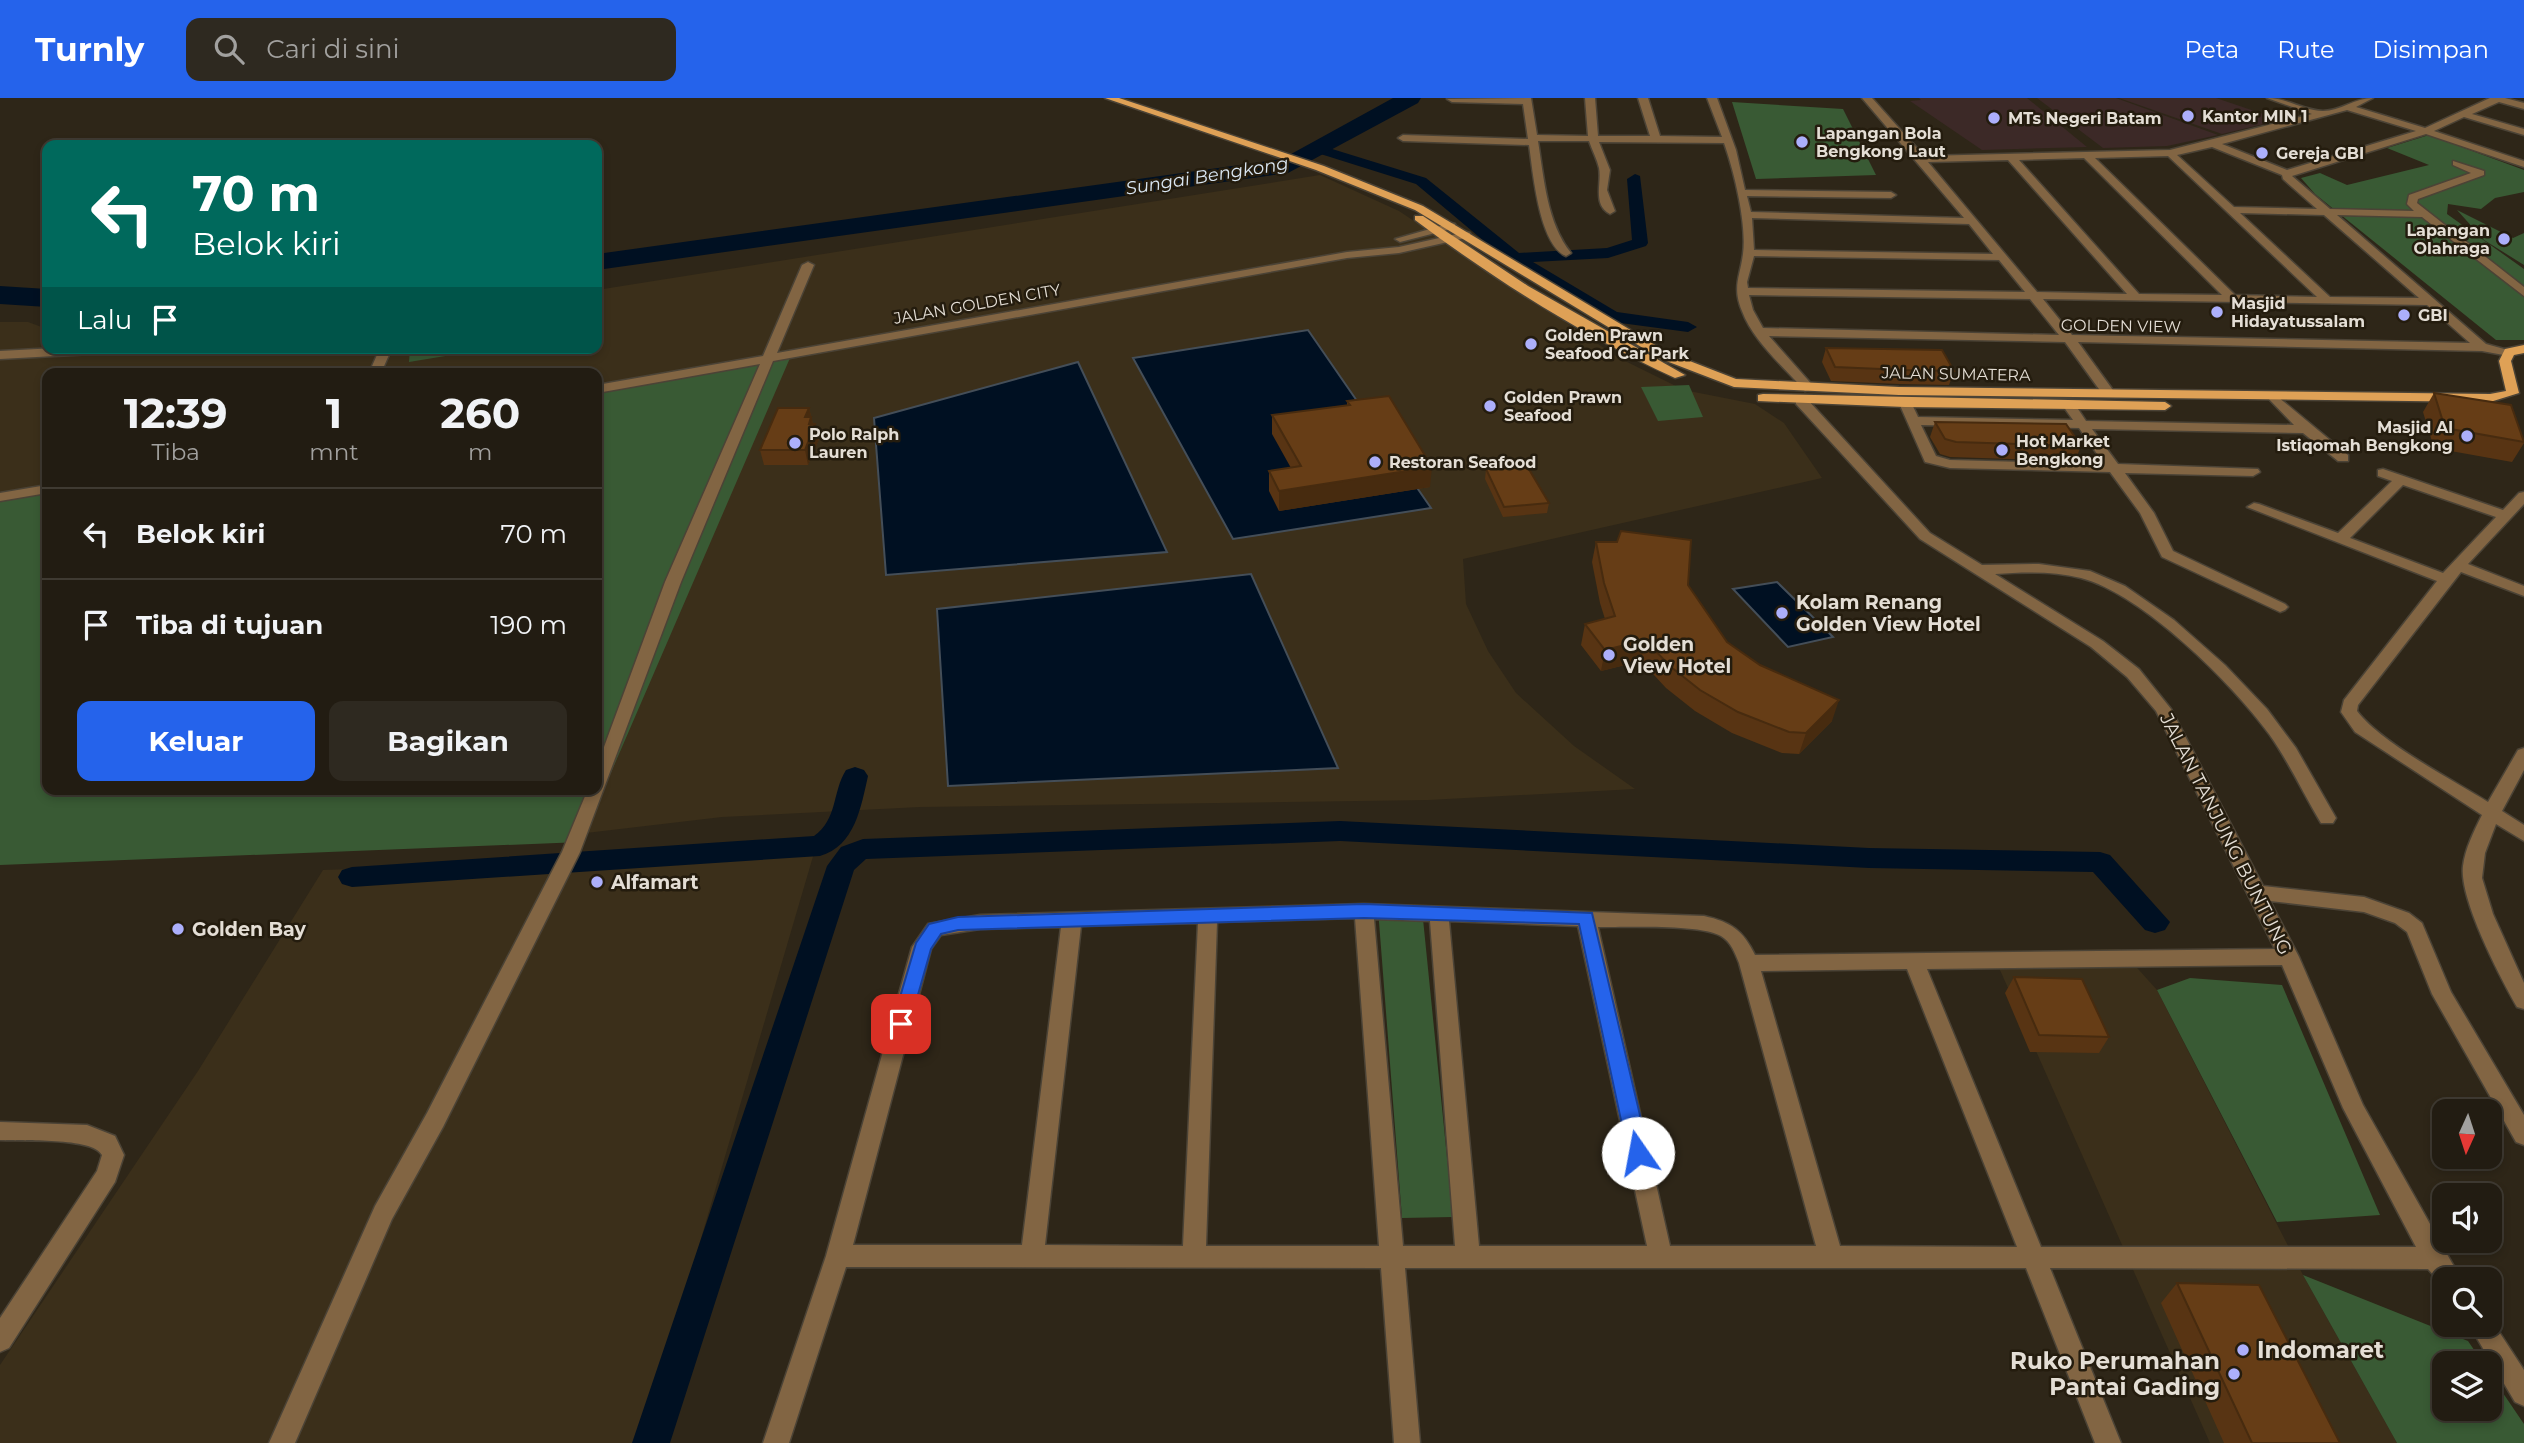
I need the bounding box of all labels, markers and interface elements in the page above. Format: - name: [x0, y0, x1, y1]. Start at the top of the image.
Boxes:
- search box: [186, 18, 676, 81]
- text: Turnly: [35, 29, 144, 69]
- icon: search: [210, 30, 248, 68]
- text: Cari di sini: [266, 33, 400, 65]
- text: Peta: [2184, 35, 2239, 64]
- text: Rute: [2277, 35, 2335, 64]
- text: Disimpan: [2373, 35, 2489, 64]
- place label: Kantor MIN 1: [2202, 107, 2307, 126]
- marker: Kantor MIN 1: [2180, 108, 2196, 124]
- place label: MTs Negeri Batam: [2008, 109, 2162, 128]
- marker: MTs Negeri Batam: [1986, 110, 2002, 126]
- place label: Lapangan Bola Bengkong Laut: [1816, 124, 1946, 161]
- marker: Lapangan Bola Bengkong Laut: [1794, 134, 1810, 150]
- place label: Gereja GBI: [2276, 144, 2364, 163]
- marker: Gereja GBI: [2254, 145, 2270, 161]
- water label: Sungai Bengkong: [1124, 152, 1290, 200]
- text: 70 m: [192, 164, 320, 223]
- icon: left: [77, 168, 168, 259]
- place label: Lapangan Olahraga: [2406, 221, 2490, 258]
- text: Belok kiri: [192, 224, 341, 263]
- marker: Lapangan Olahraga: [2496, 231, 2512, 247]
- street label: JALAN GOLDEN CITY: [891, 280, 1063, 328]
- place label: Masjid Hidayatussalam: [2231, 294, 2365, 331]
- icon: arrive: [146, 301, 184, 339]
- text: Lalu: [77, 304, 132, 336]
- marker: Masjid Hidayatussalam: [2209, 304, 2225, 320]
- place label: GBI: [2418, 306, 2448, 325]
- marker: GBI: [2396, 307, 2412, 323]
- street label: GOLDEN VIEW: [2061, 315, 2182, 337]
- place label: Golden Prawn Seafood Car Park: [1545, 326, 1690, 363]
- marker: Golden Prawn Seafood Car Park: [1523, 336, 1539, 352]
- street label: JALAN SUMATERA: [1880, 363, 2031, 385]
- text: 12:39: [124, 387, 228, 439]
- text: 1: [326, 387, 342, 439]
- text: 260: [440, 387, 520, 439]
- place label: Golden Prawn Seafood: [1504, 388, 1622, 425]
- marker: Golden Prawn Seafood: [1482, 398, 1498, 414]
- place label: Masjid Al Istiqomah Bengkong: [2276, 418, 2453, 455]
- place label: Polo Ralph Lauren: [809, 425, 899, 462]
- marker: Masjid Al Istiqomah Bengkong: [2459, 428, 2475, 444]
- place label: Hot Market Bengkong: [2016, 432, 2110, 469]
- marker: Polo Ralph Lauren: [787, 435, 803, 451]
- text: Tiba: [151, 438, 200, 466]
- text: mnt: [309, 438, 359, 466]
- text: m: [468, 438, 492, 466]
- marker: Hot Market Bengkong: [1994, 442, 2010, 458]
- place label: Restoran Seafood: [1389, 453, 1536, 472]
- marker: Restoran Seafood: [1367, 454, 1383, 470]
- icon: left: [77, 515, 115, 553]
- text: Belok kiri: [136, 518, 265, 550]
- text: 70 m: [501, 518, 567, 550]
- place label: Kolam Renang Golden View Hotel: [1796, 591, 1981, 636]
- marker: Kolam Renang Golden View Hotel: [1774, 605, 1790, 621]
- icon: arrive: [77, 606, 115, 644]
- text: Tiba di tujuan: [136, 609, 323, 641]
- text: 190 m: [490, 609, 567, 641]
- place label: Golden View Hotel: [1622, 633, 1731, 678]
- marker: Golden View Hotel: [1601, 647, 1617, 663]
- button: Keluar: [77, 701, 315, 781]
- button: Bagikan: [329, 701, 567, 781]
- street label: JALAN TANJUNG BUNTUNG: [2155, 709, 2297, 958]
- place label: Alfamart: [610, 871, 699, 894]
- marker: Alfamart: [589, 874, 605, 890]
- place label: Golden Bay: [192, 918, 307, 941]
- marker: Golden Bay: [170, 921, 186, 937]
- pin: [871, 994, 931, 1054]
- icon: arrive: [882, 1005, 920, 1043]
- north arrow: [2432, 1099, 2502, 1169]
- map controls: [2432, 1099, 2502, 1421]
- position arrow: [1601, 1116, 1675, 1190]
- button: sound: [2432, 1183, 2502, 1253]
- button: search: [2432, 1267, 2502, 1337]
- place label: Indomaret: [2257, 1336, 2384, 1364]
- marker: Indomaret: [2235, 1342, 2251, 1358]
- place label: Ruko Perumahan Pantai Gading: [2010, 1347, 2220, 1401]
- button: layers: [2432, 1351, 2502, 1421]
- marker: Ruko Perumahan Pantai Gading: [2226, 1366, 2242, 1382]

